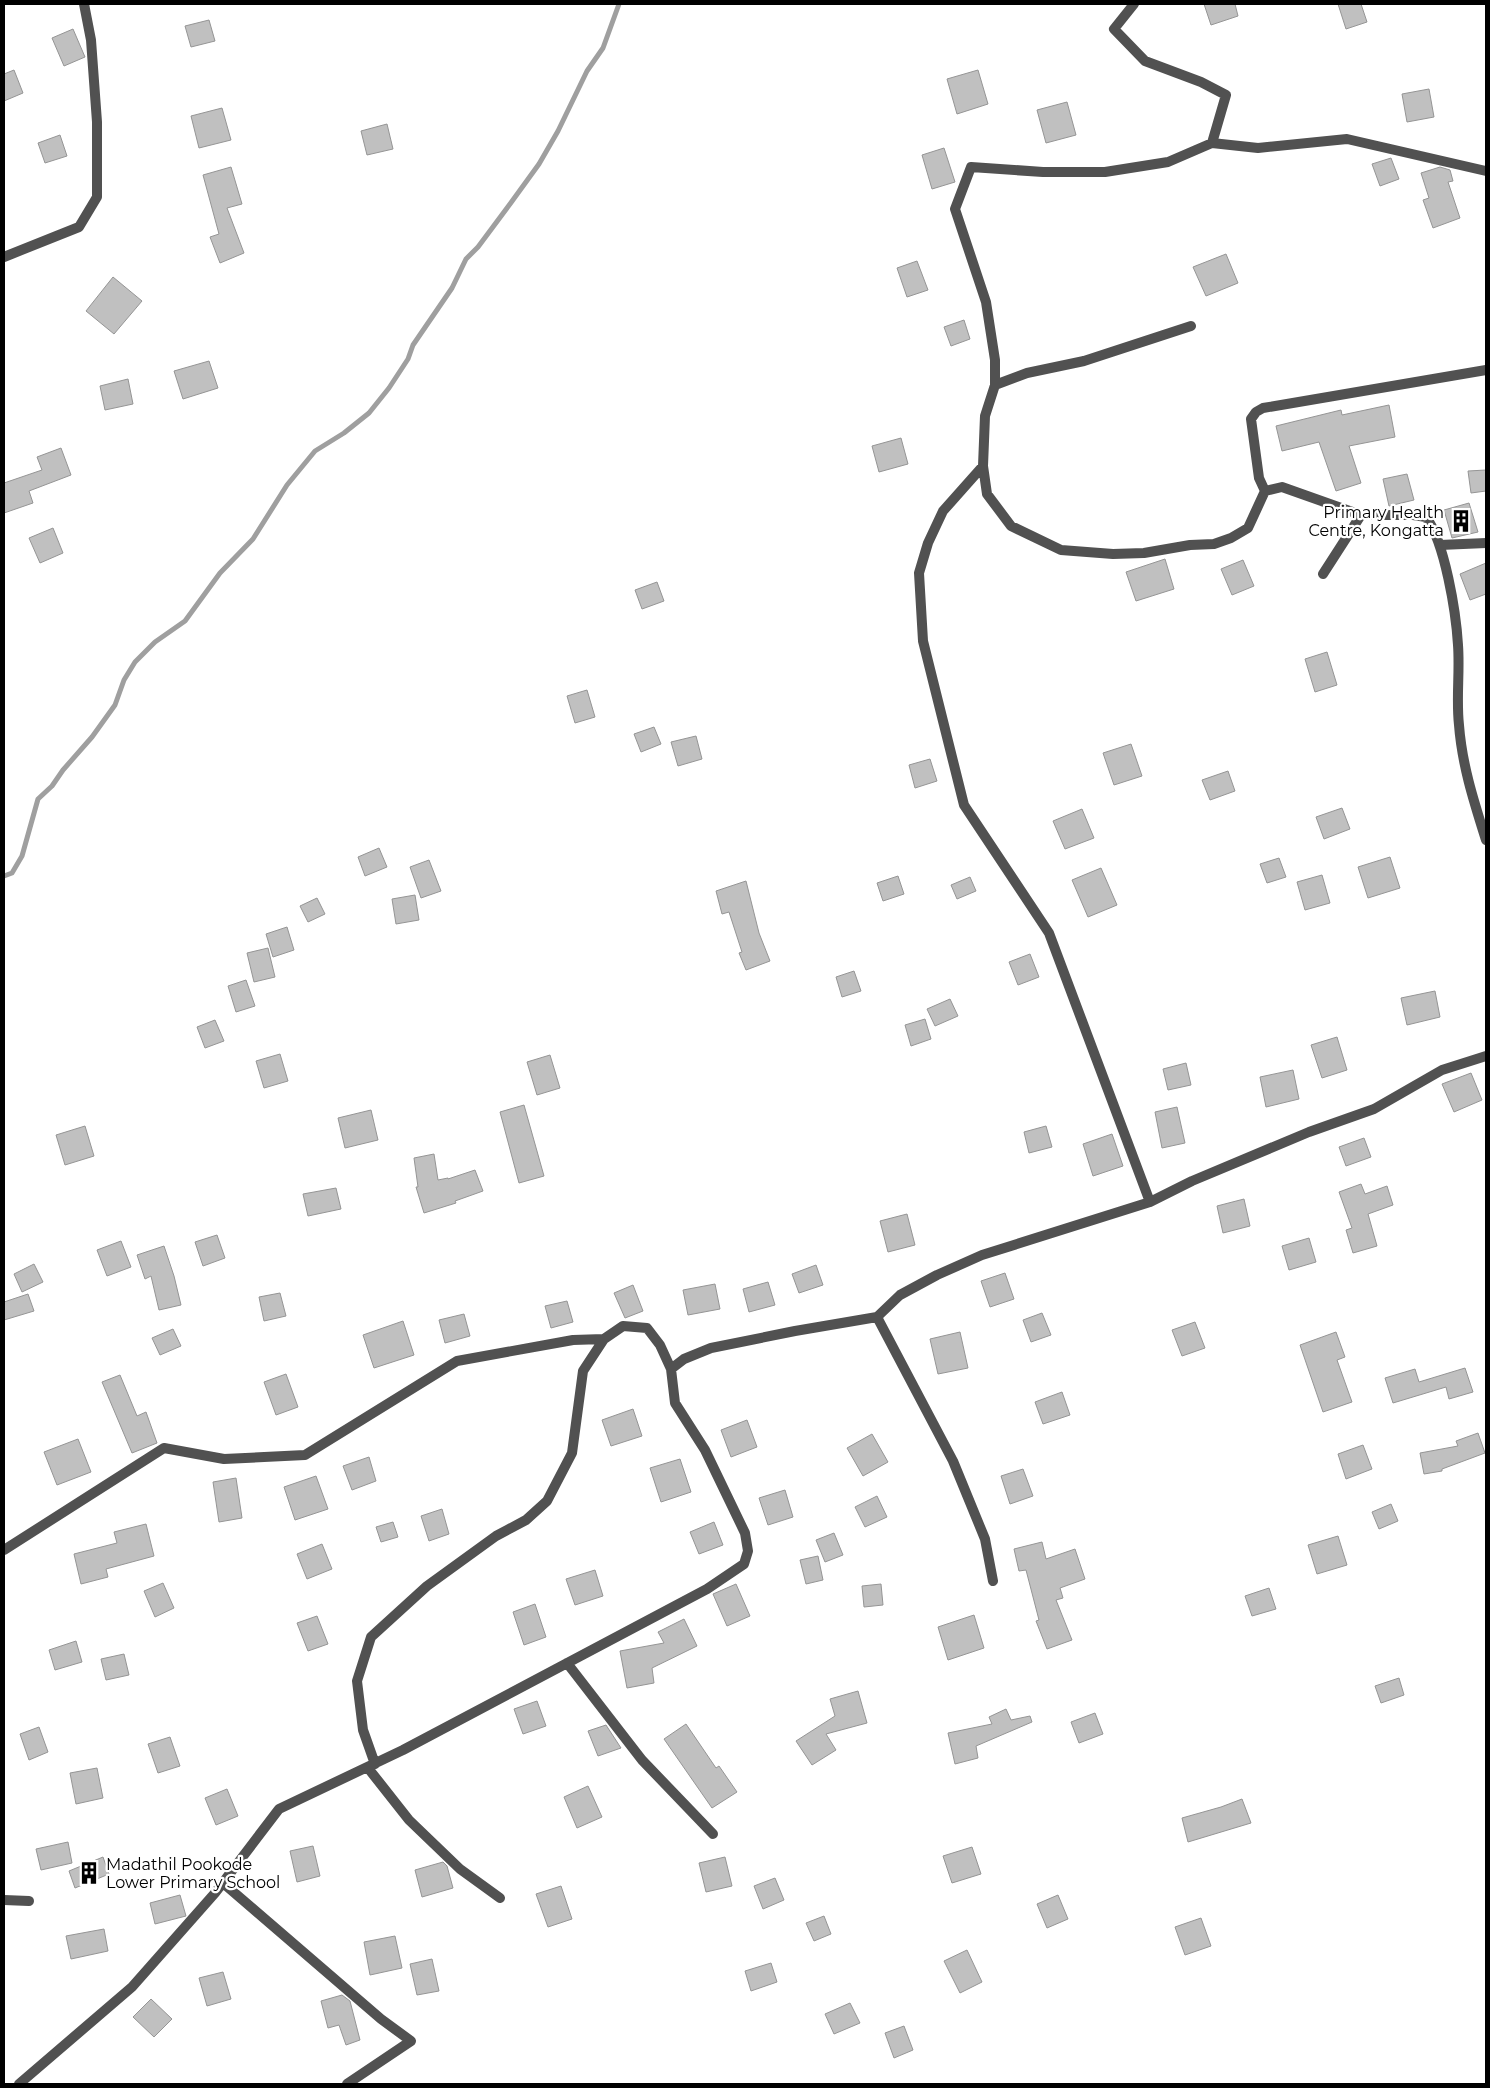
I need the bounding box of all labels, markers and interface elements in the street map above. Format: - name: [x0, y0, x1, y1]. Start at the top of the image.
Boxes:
- place label: Primary Health Centre, Kongatta: [1308, 503, 1444, 540]
- building icon: Primary Health Centre, Kongatta: [1448, 508, 1474, 534]
- place label: Madathil Pookode Lower Primary School: [106, 1855, 280, 1892]
- building icon: Madathil Pookode Lower Primary School: [76, 1860, 102, 1886]

